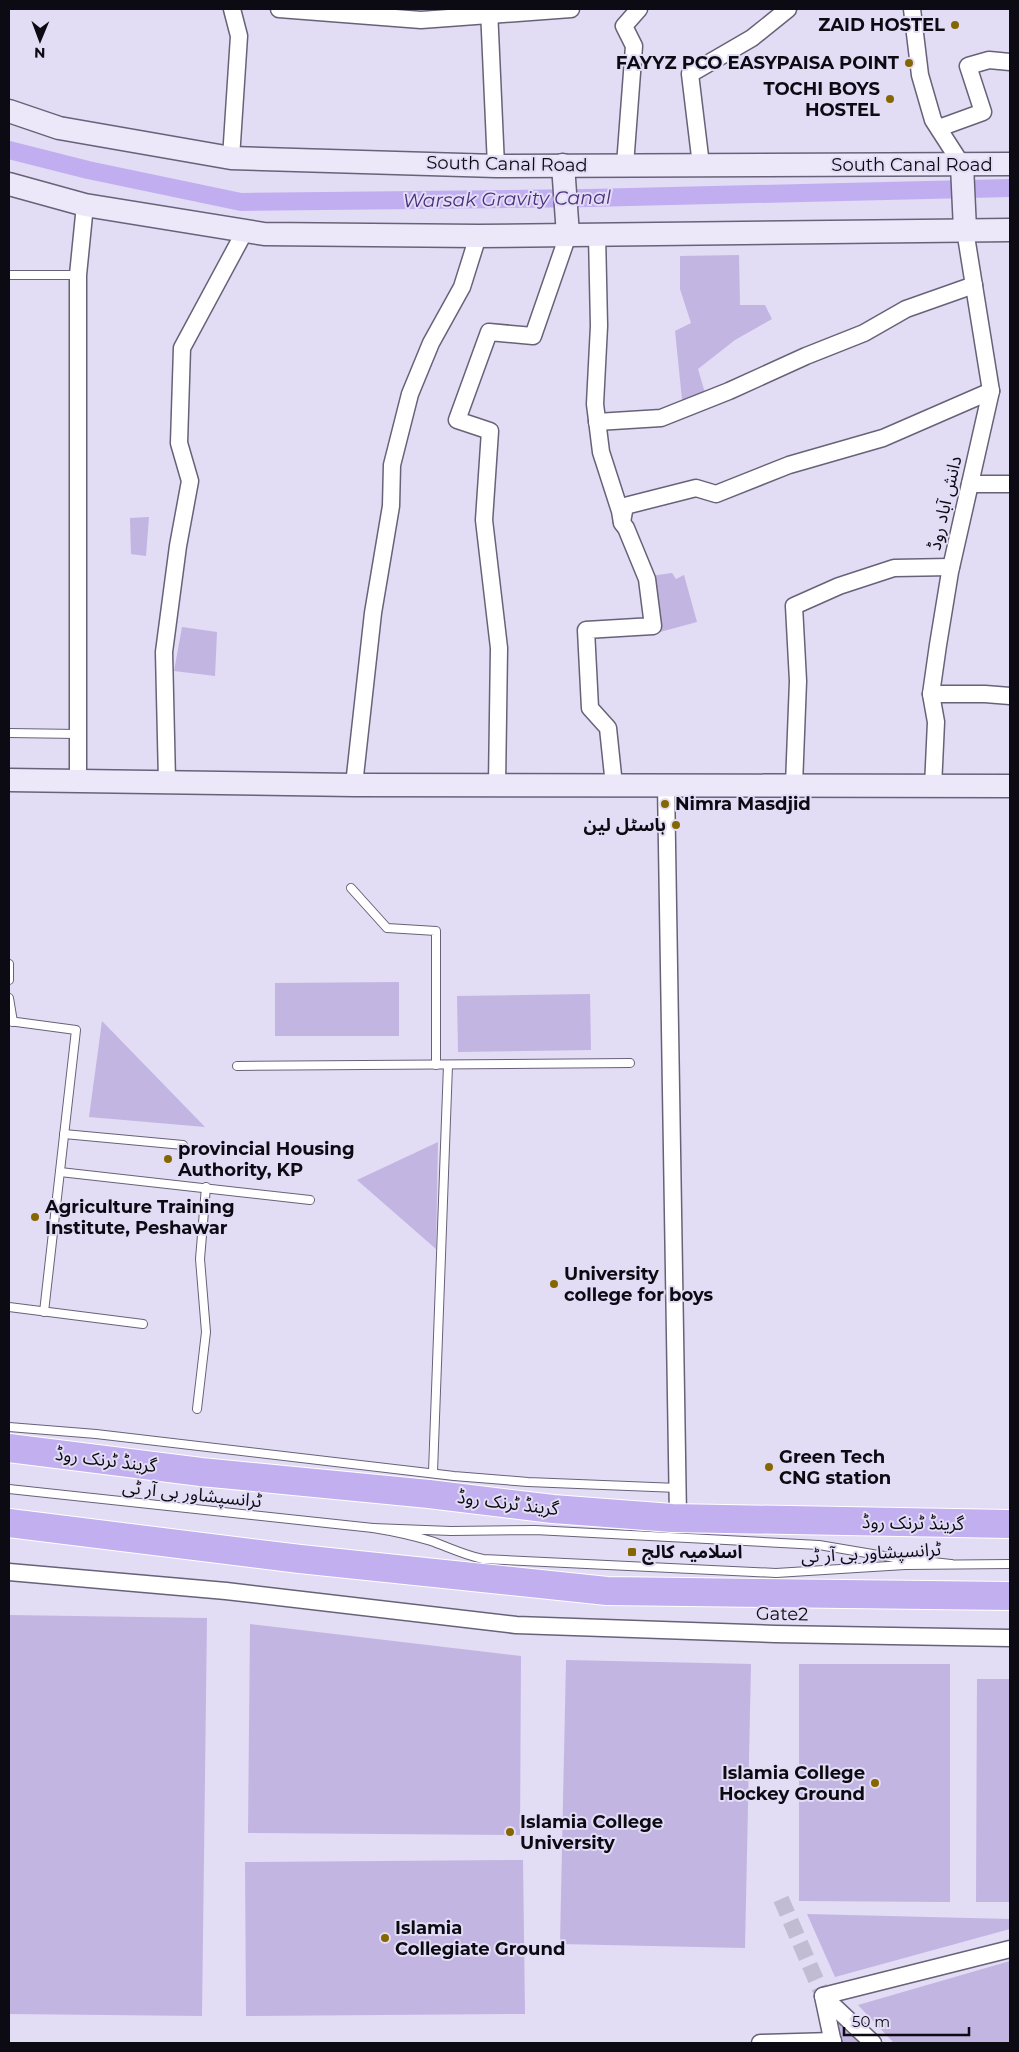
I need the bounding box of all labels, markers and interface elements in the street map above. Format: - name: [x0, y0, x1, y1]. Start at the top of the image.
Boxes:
- place label: ZAID HOSTEL: [818, 14, 945, 36]
- north arrow: [15, 15, 65, 65]
- marker: ZAID HOSTEL: [949, 19, 961, 31]
- text: N: [34, 44, 46, 62]
- place label: FAYYZ PCO EASYPAISA POINT: [616, 52, 900, 74]
- marker: FAYYZ PCO EASYPAISA POINT: [903, 57, 915, 69]
- place label: TOCHI BOYS HOSTEL: [763, 78, 880, 121]
- marker: TOCHI BOYS HOSTEL: [884, 93, 896, 105]
- street label: South Canal Road: [426, 152, 588, 176]
- street label: South Canal Road: [831, 154, 993, 176]
- water label: Warsak Gravity Canal: [403, 186, 612, 212]
- street label: دانش آباد روڈ: [923, 454, 967, 552]
- place label: Nimra Masdjid: [675, 793, 811, 815]
- marker: Nimra Masdjid: [659, 798, 671, 810]
- place label: ہاسٹل لین: [584, 814, 666, 836]
- marker: ہاسٹل لین: [670, 819, 682, 831]
- place label: provincial Housing Authority, KP: [177, 1138, 355, 1181]
- marker: provincial Housing Authority, KP: [162, 1153, 174, 1165]
- place label: Agriculture Training Institute, Peshawar: [44, 1196, 235, 1239]
- marker: Agriculture Training Institute, Peshawar: [29, 1211, 41, 1223]
- place label: University college for boys: [564, 1263, 714, 1306]
- marker: University college for boys: [548, 1278, 560, 1290]
- street label: گرینڈ ٹرنک روڈ: [54, 1443, 159, 1477]
- place label: Green Tech CNG station: [779, 1446, 891, 1489]
- marker: Green Tech CNG station: [763, 1461, 775, 1473]
- street label: ٹرانسپشاور بی آر ٹی: [121, 1476, 264, 1512]
- street label: گرینڈ ٹرنک روڈ: [456, 1486, 561, 1520]
- street label: گرینڈ ٹرنک روڈ: [862, 1511, 965, 1535]
- street label: ٹرانسپشاور بی آر ٹی: [800, 1538, 942, 1568]
- place label: اسلامیہ کالج: [642, 1541, 742, 1565]
- marker: اسلامیہ کالج: [626, 1546, 638, 1558]
- street label: Gate2: [756, 1603, 808, 1625]
- place label: Islamia College Hockey Ground: [719, 1762, 865, 1805]
- marker: Islamia College Hockey Ground: [869, 1777, 881, 1789]
- place label: Islamia College University: [520, 1811, 663, 1854]
- marker: Islamia College University: [504, 1826, 516, 1838]
- place label: Islamia Collegiate Ground: [395, 1917, 565, 1960]
- marker: Islamia Collegiate Ground: [379, 1932, 391, 1944]
- scale bar: [844, 2004, 969, 2036]
- text: 50 m: [852, 2012, 890, 2031]

